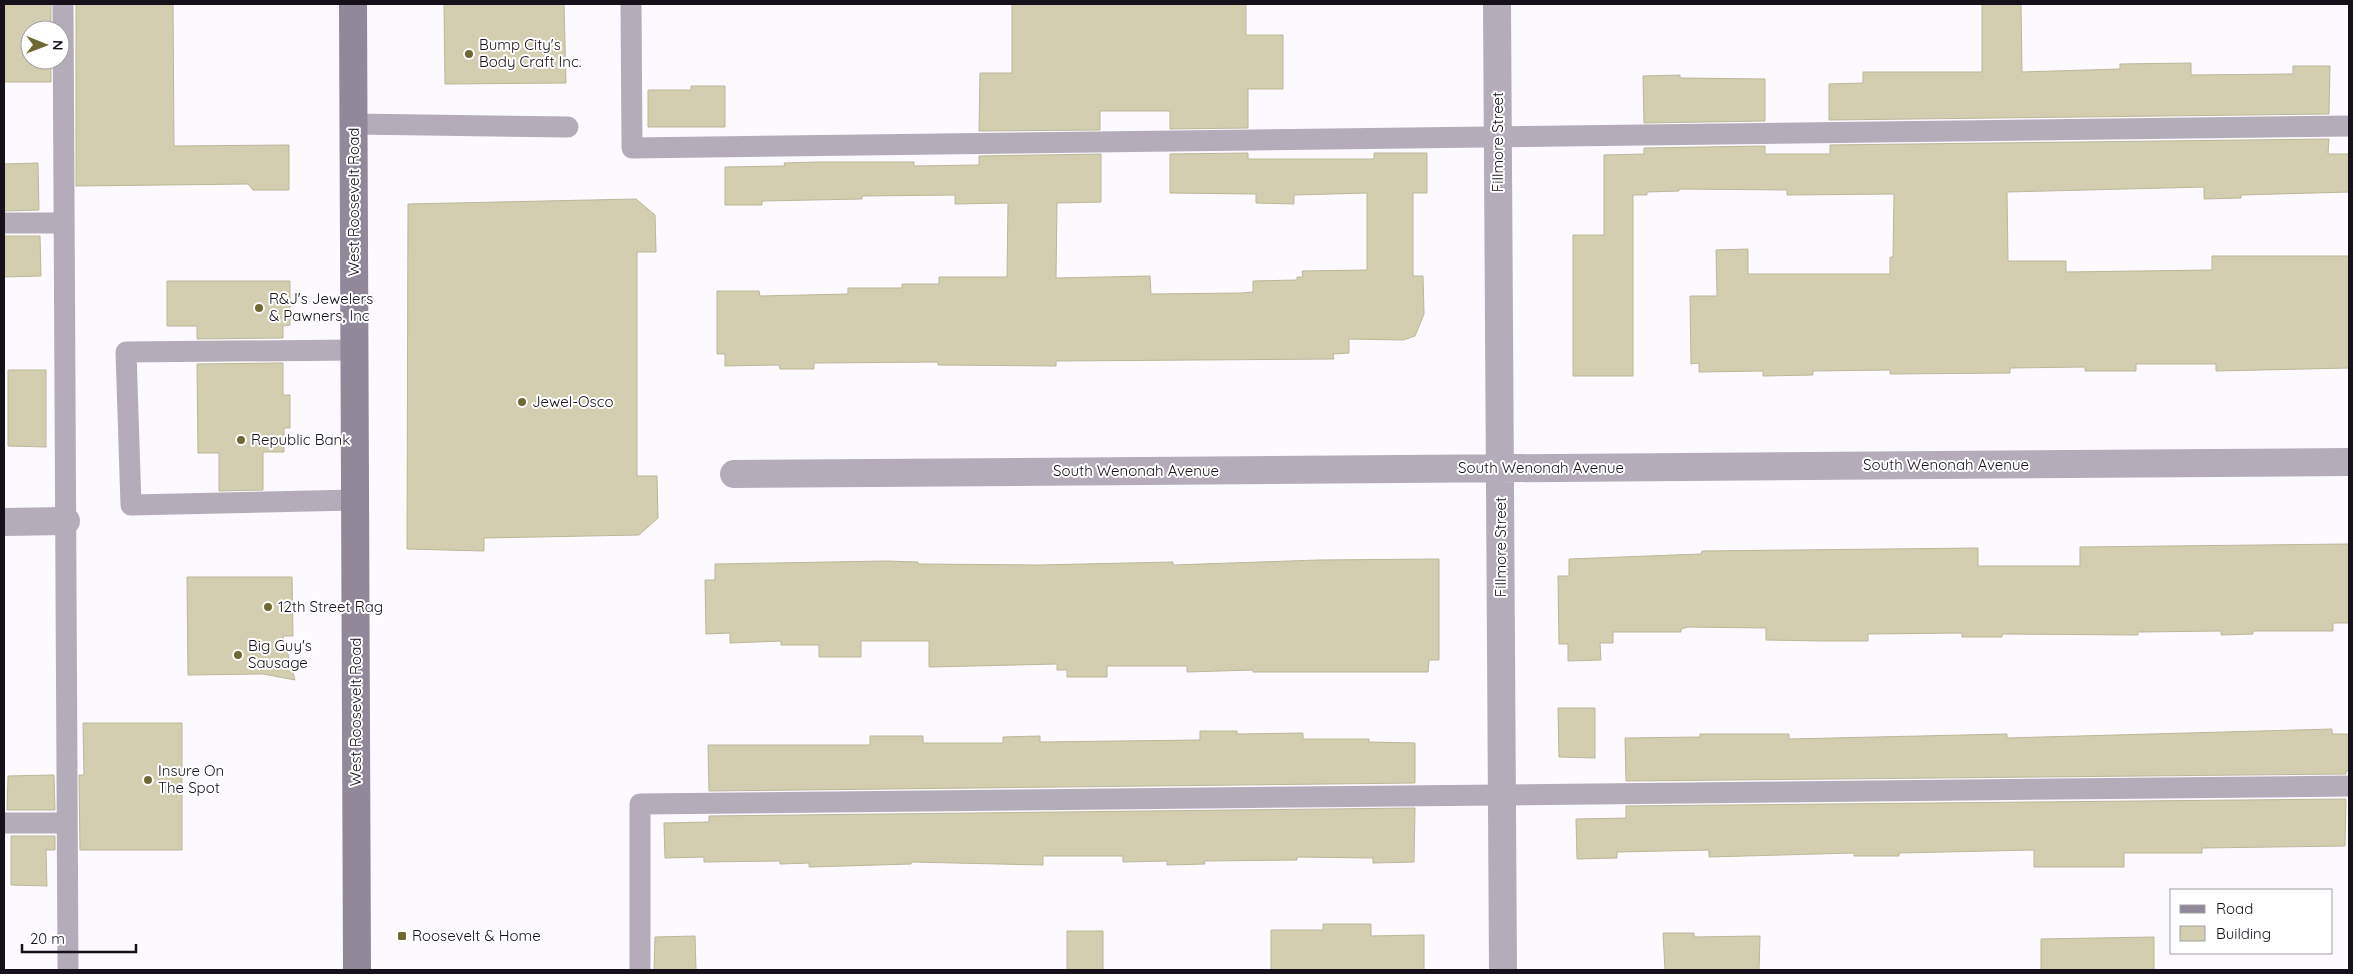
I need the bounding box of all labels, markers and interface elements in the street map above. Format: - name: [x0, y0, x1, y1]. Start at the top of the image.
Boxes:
- north arrow: [20, 20, 70, 70]
- place label: Bump City's Body Craft Inc.: [479, 35, 582, 71]
- text: N: [49, 40, 67, 51]
- marker: Bump City's Body Craft Inc.: [463, 48, 475, 60]
- street label: Fillmore Street: [1488, 92, 1507, 192]
- street label: West Roosevelt Road: [344, 128, 363, 276]
- place label: R&J's Jewelers & Pawners, Inc: [269, 289, 373, 325]
- marker: R&J's Jewelers & Pawners, Inc: [253, 302, 265, 314]
- place label: Jewel-Osco: [532, 392, 613, 411]
- marker: Jewel-Osco: [516, 396, 528, 408]
- place label: Republic Bank: [251, 430, 350, 449]
- marker: Republic Bank: [235, 434, 247, 446]
- street label: South Wenonah Avenue: [1863, 455, 2029, 474]
- street label: South Wenonah Avenue: [1458, 458, 1624, 477]
- street label: South Wenonah Avenue: [1053, 461, 1219, 480]
- street label: Fillmore Street: [1491, 497, 1510, 597]
- place label: 12th Street Rag: [278, 597, 383, 616]
- marker: 12th Street Rag: [262, 601, 274, 613]
- place label: Big Guy's Sausage: [248, 636, 312, 672]
- street label: West Roosevelt Road: [346, 638, 365, 786]
- marker: Big Guy's Sausage: [232, 649, 244, 661]
- place label: Insure On The Spot: [158, 761, 224, 797]
- marker: Insure On The Spot: [142, 774, 154, 786]
- legend: [2170, 889, 2333, 954]
- text: Road: [2216, 899, 2253, 918]
- scale bar: [22, 922, 136, 954]
- text: Building: [2216, 924, 2271, 943]
- place label: Roosevelt & Home: [412, 926, 541, 945]
- text: 20 m: [30, 929, 65, 948]
- marker: Roosevelt & Home: [396, 930, 408, 942]

